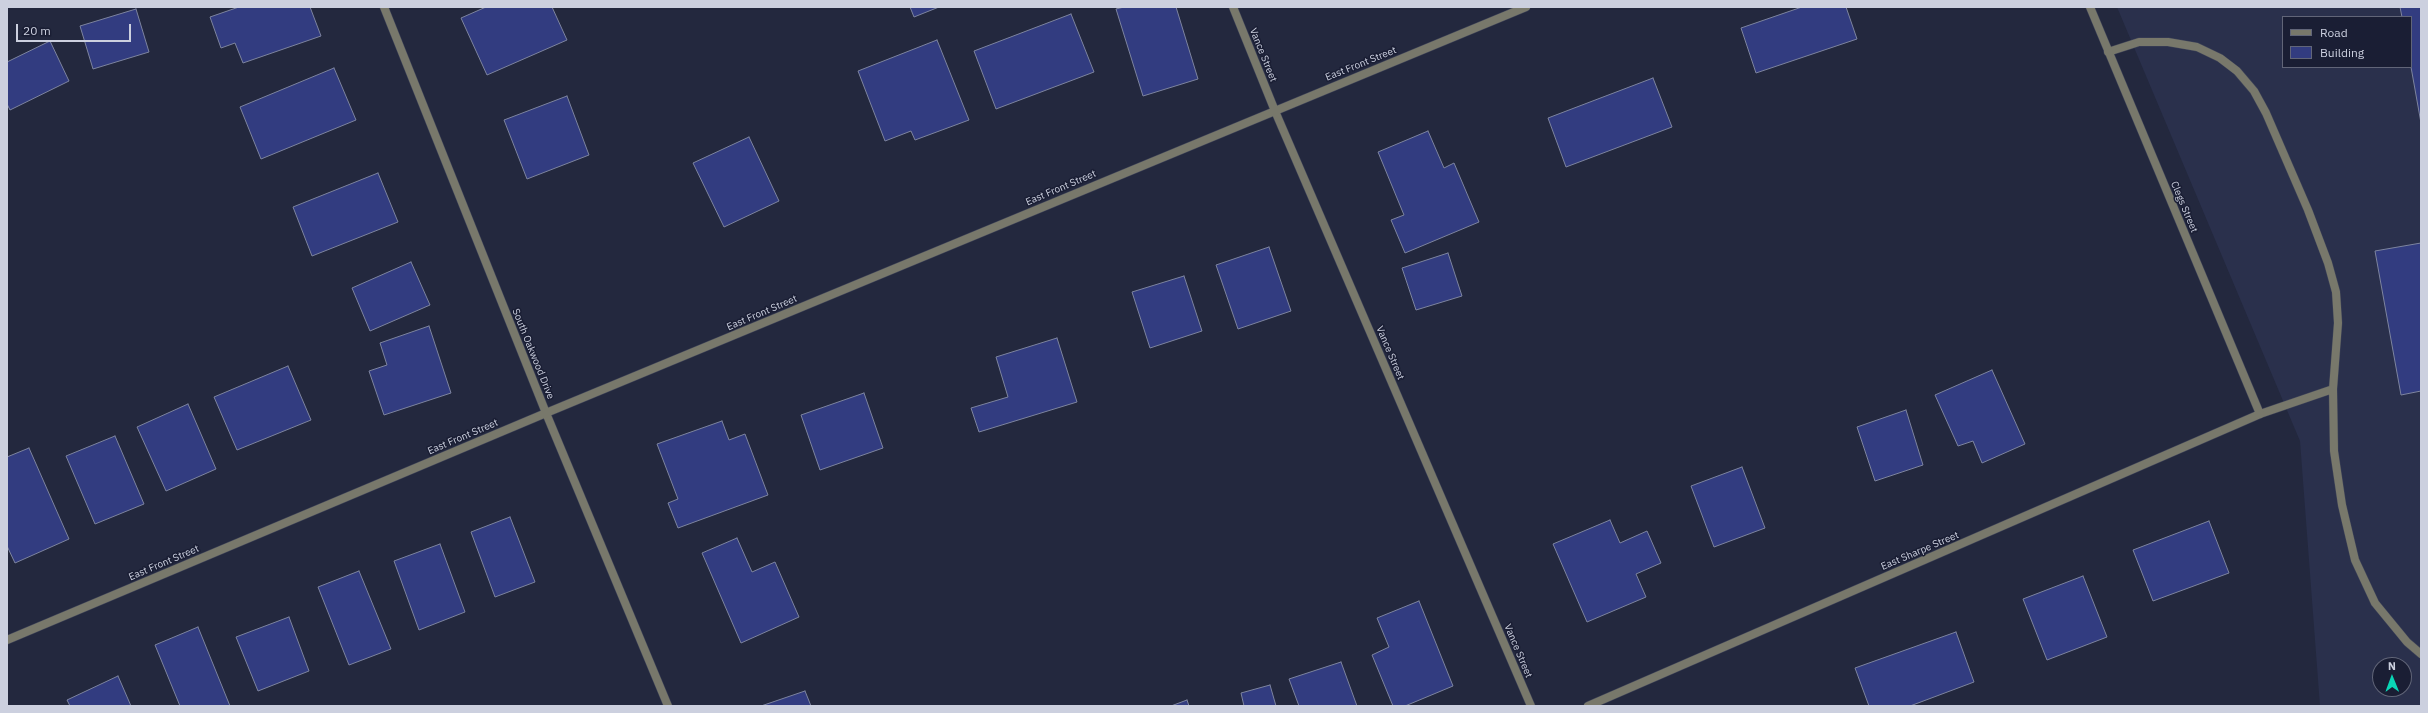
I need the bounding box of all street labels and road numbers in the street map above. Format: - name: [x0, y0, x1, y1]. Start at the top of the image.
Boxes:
- street label: Vance Street: [1247, 26, 1279, 84]
- street label: East Front Street: [1324, 44, 1398, 84]
- street label: East Front Street: [1024, 168, 1098, 208]
- street label: Clegs Street: [2168, 180, 2200, 234]
- street label: East Front Street: [725, 293, 799, 333]
- street label: South Oakwood Drive: [509, 307, 557, 401]
- street label: Vance Street: [1373, 324, 1407, 382]
- street label: East Front Street: [426, 417, 500, 457]
- street label: East Sharpe Street: [1879, 529, 1961, 573]
- street label: East Front Street: [127, 543, 201, 583]
- street label: Vance Street: [1501, 622, 1535, 680]

